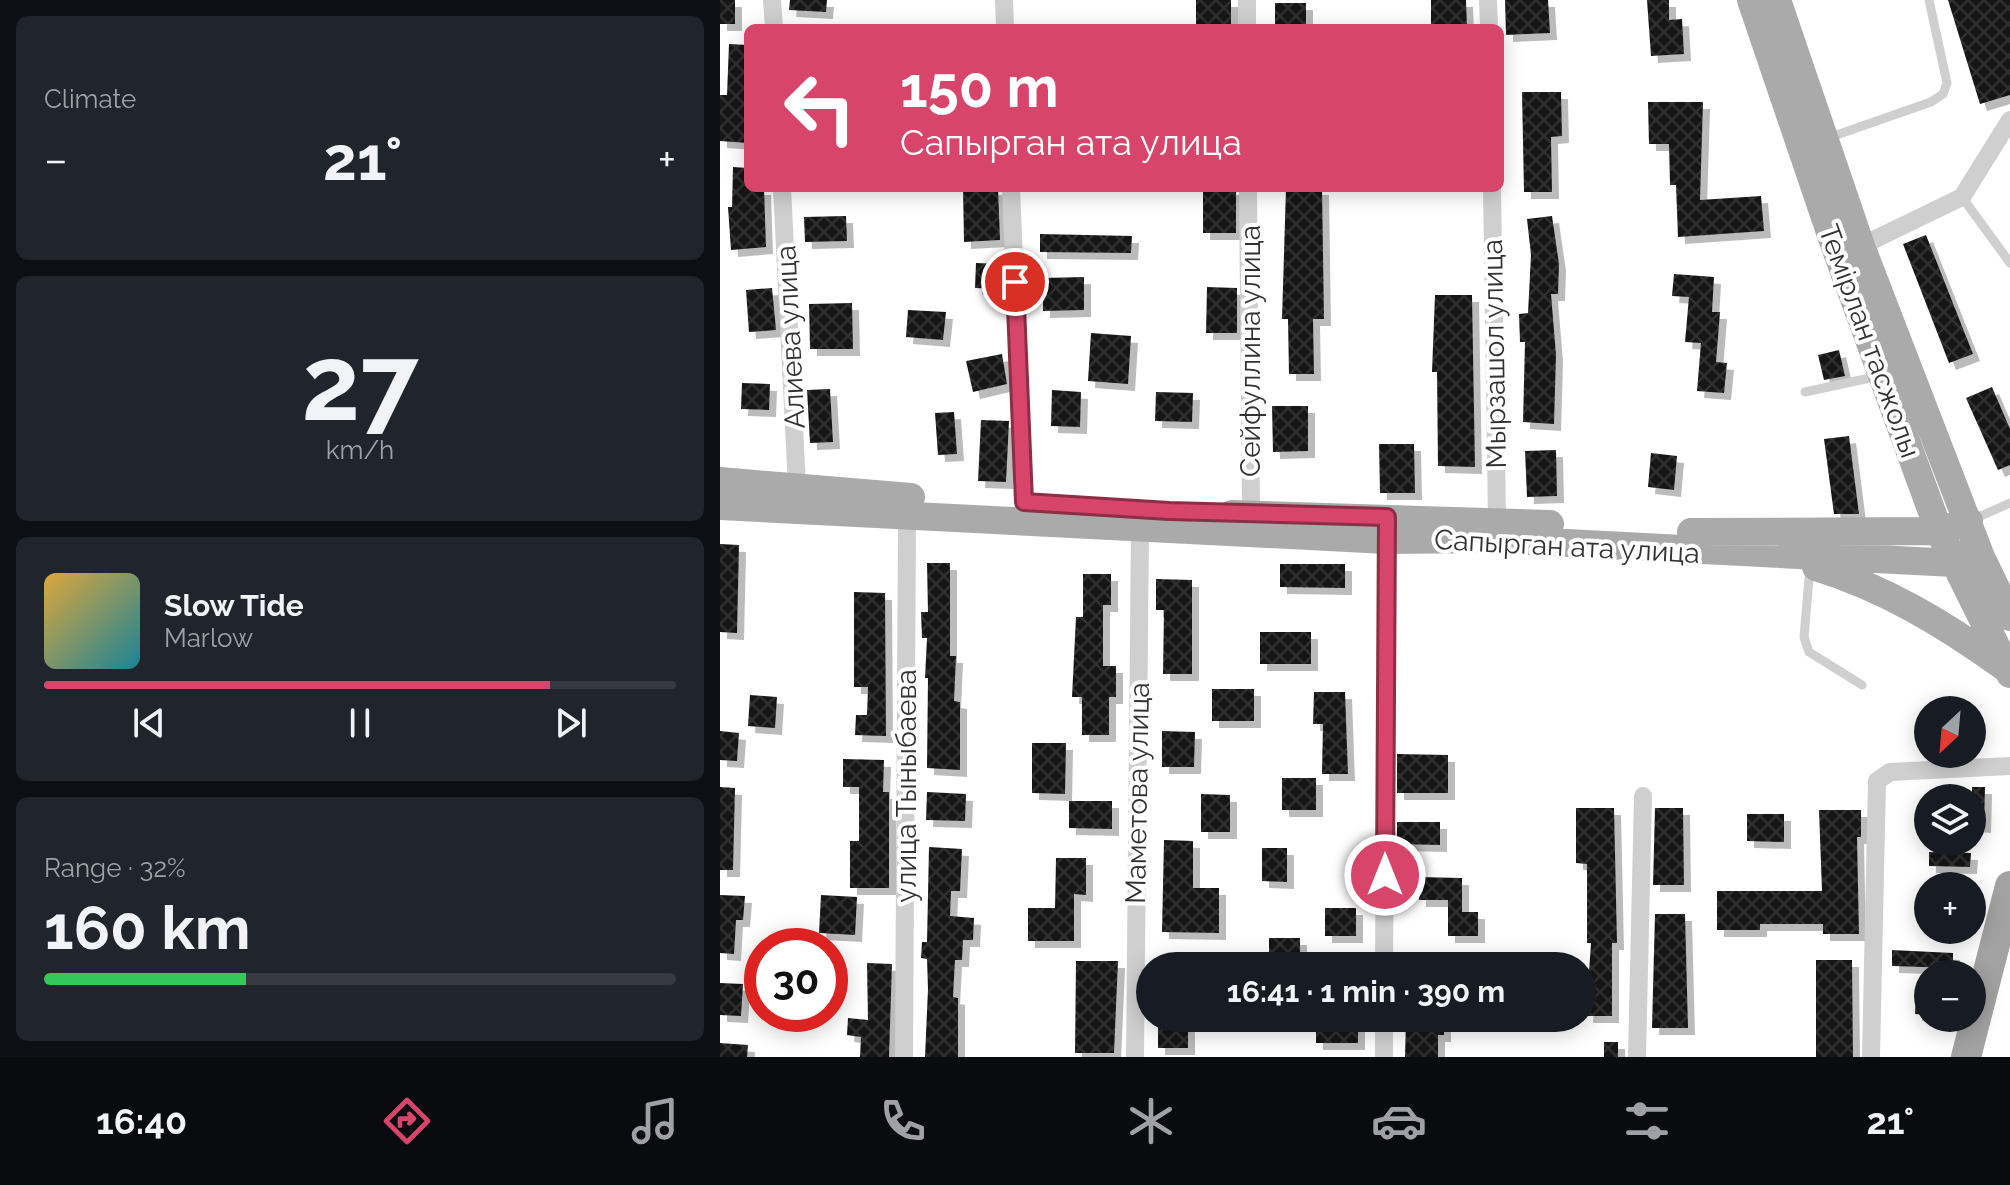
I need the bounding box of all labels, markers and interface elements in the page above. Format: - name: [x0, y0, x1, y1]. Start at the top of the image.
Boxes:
- text: 150 m: [900, 54, 1059, 120]
- icon: left: [768, 56, 872, 160]
- text: Climate: [44, 84, 136, 114]
- text: Сапырган ата улица: [900, 121, 1242, 163]
- text: 21°: [323, 124, 402, 194]
- text: −: [44, 134, 68, 185]
- text: +: [658, 134, 676, 185]
- street label: Темірлан тасжолы: [1812, 220, 1927, 462]
- street label: Сейфуллина улица: [1234, 225, 1267, 477]
- street label: Мырзашол улица: [1476, 239, 1513, 469]
- street label: Алиева улица: [769, 244, 812, 430]
- pin: [981, 248, 1049, 316]
- icon: arrive: [993, 260, 1037, 304]
- text: 27: [301, 322, 419, 444]
- text: km/h: [326, 435, 394, 465]
- street label: Сапырган ата улица: [1433, 523, 1701, 570]
- text: Slow Tide: [164, 588, 304, 623]
- text: Marlow: [164, 623, 253, 653]
- street label: улица Тыныбаева: [890, 669, 923, 903]
- street label: Маметова улица: [1119, 682, 1156, 904]
- north arrow: [1914, 696, 1986, 768]
- map controls: [1914, 696, 1986, 1032]
- icon: previous: [127, 701, 171, 745]
- icon: pause: [338, 701, 382, 745]
- icon: next: [549, 701, 593, 745]
- button: layers: [1914, 784, 1986, 856]
- position arrow: [1343, 833, 1427, 917]
- text: Range · 32%: [44, 853, 186, 883]
- button: +: [1914, 872, 1986, 944]
- text: 160 km: [44, 893, 251, 963]
- speed limit sign: 30: [744, 928, 848, 1032]
- button: −: [1914, 960, 1986, 1032]
- text: 16:41 · 1 min · 390 m: [1227, 974, 1505, 1009]
- icon: directions: [379, 1093, 435, 1149]
- icon: music: [627, 1093, 683, 1149]
- icon: phone: [875, 1093, 931, 1149]
- icon: climate: [1123, 1093, 1179, 1149]
- icon: car: [1371, 1093, 1427, 1149]
- icon: filters: [1619, 1093, 1675, 1149]
- text: 16:40: [96, 1100, 187, 1142]
- text: 21°: [1867, 1100, 1914, 1142]

